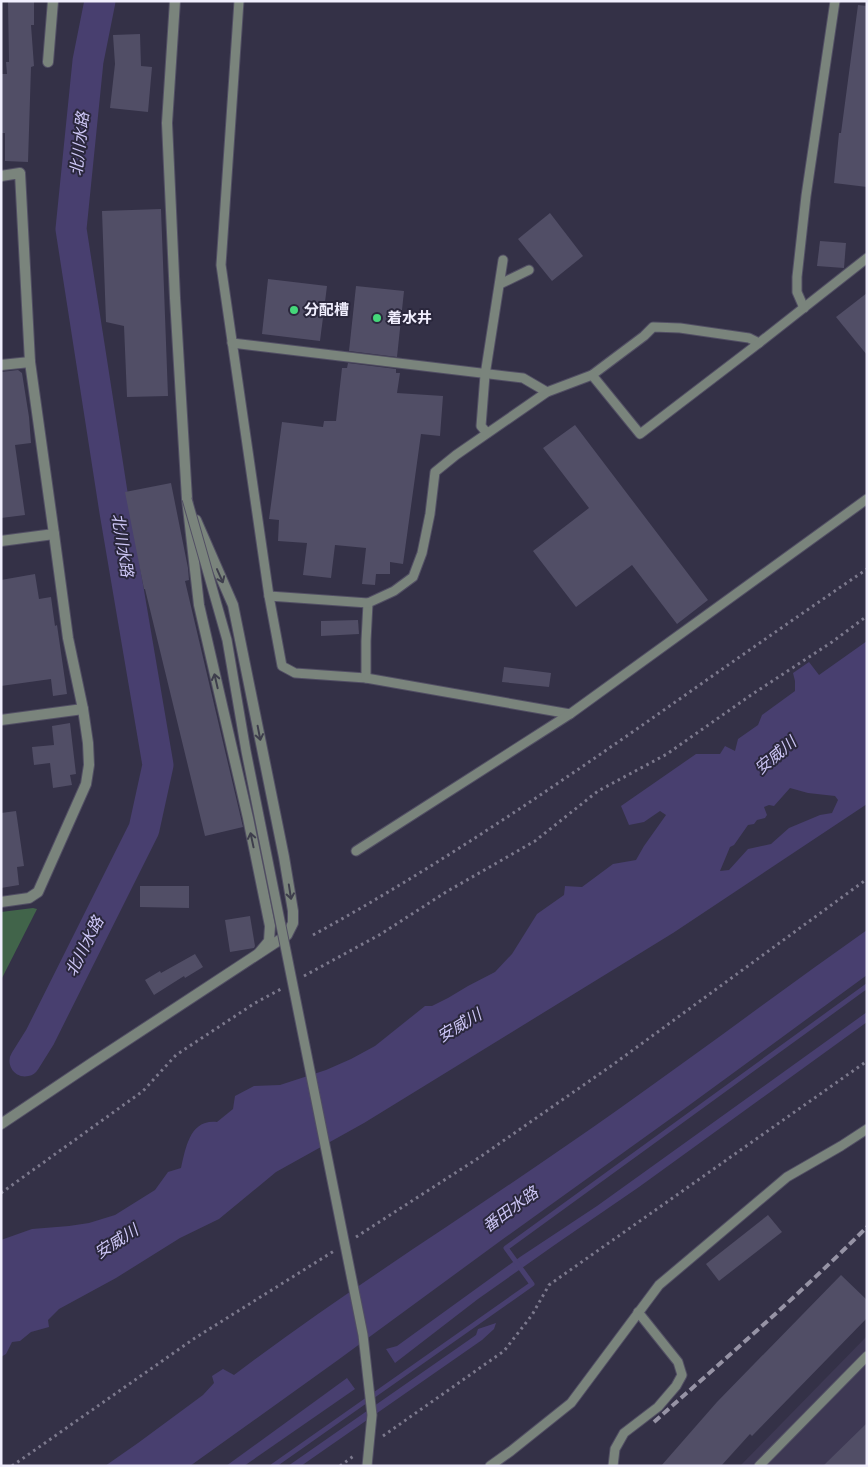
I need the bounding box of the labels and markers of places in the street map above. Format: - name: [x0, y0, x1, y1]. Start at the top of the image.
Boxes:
- place label: 分配槽: [304, 301, 349, 318]
- marker: 分配槽: [288, 304, 300, 316]
- place label: 着水井: [387, 309, 432, 326]
- marker: 着水井: [371, 312, 383, 324]

